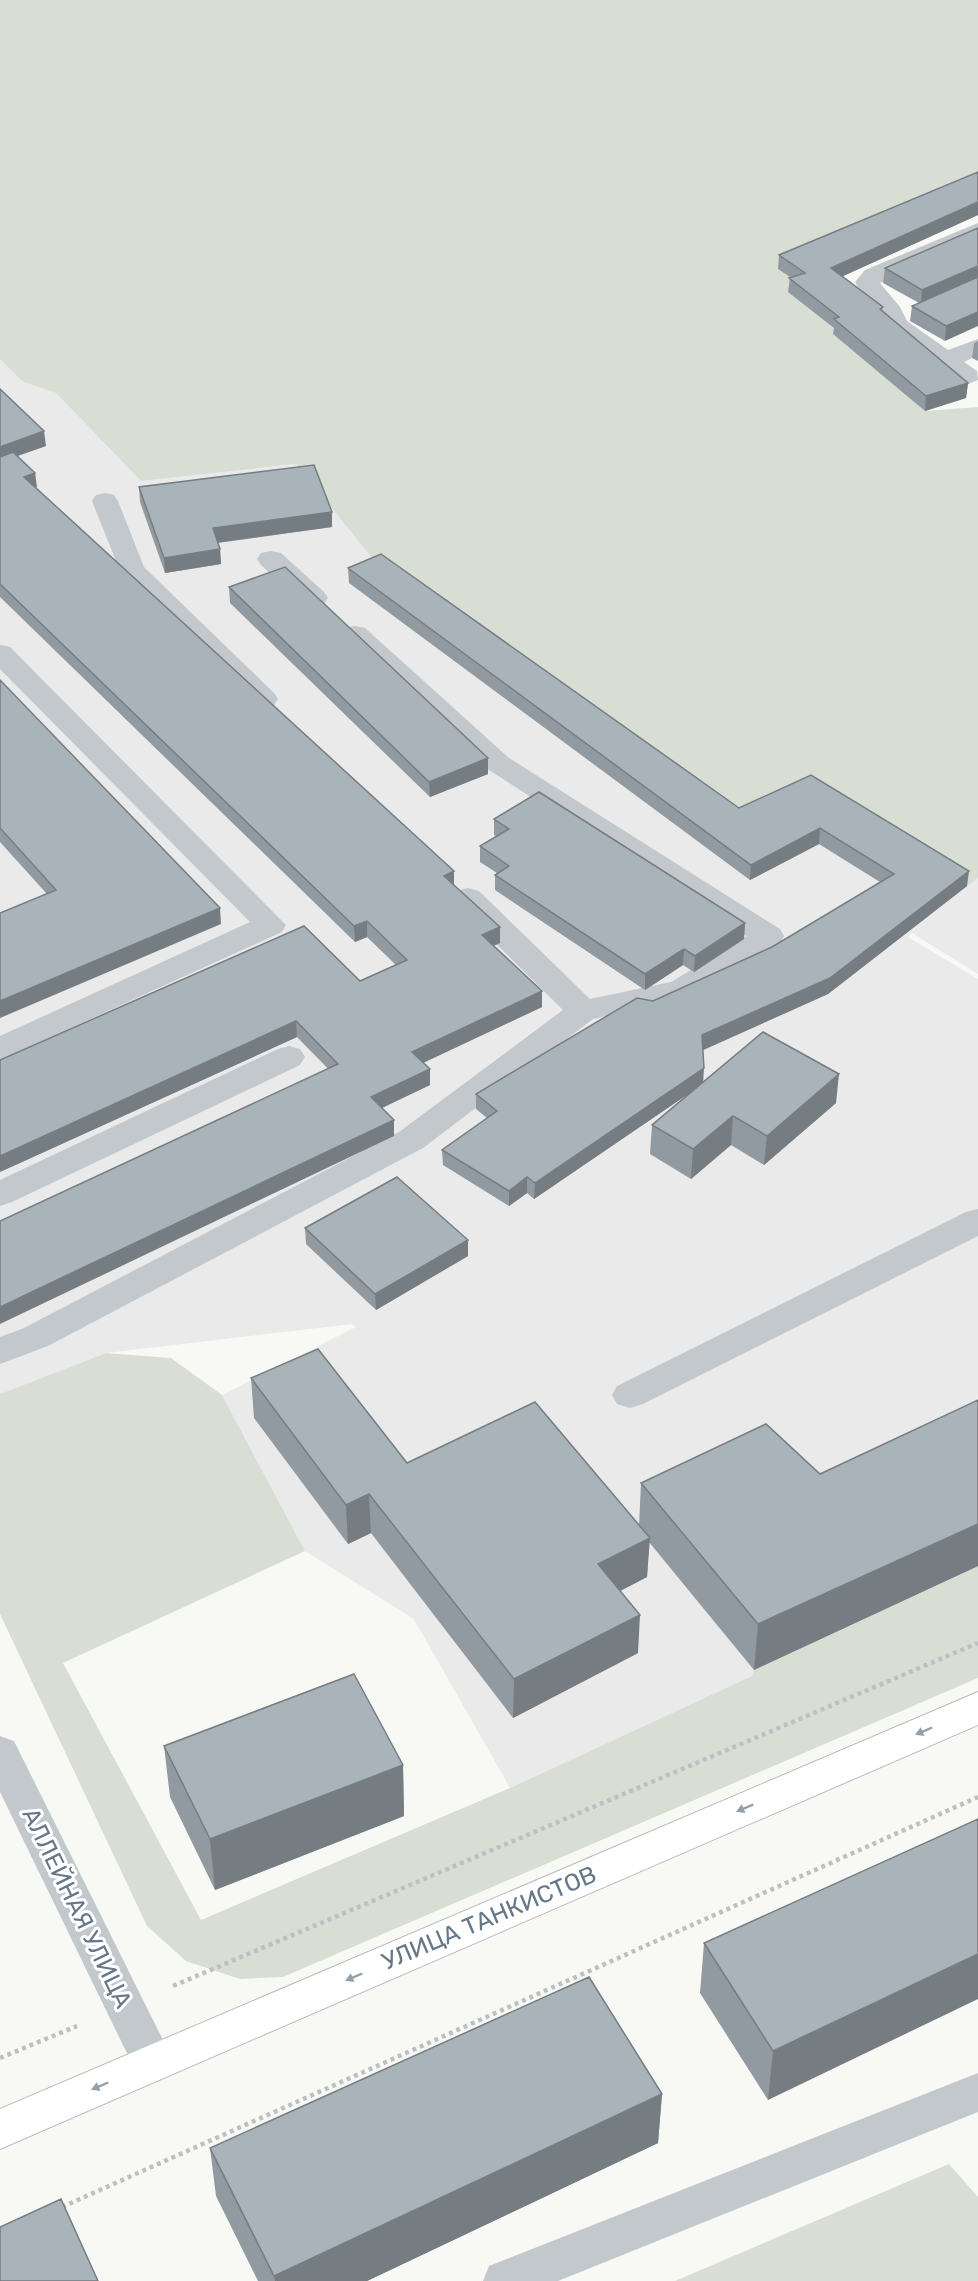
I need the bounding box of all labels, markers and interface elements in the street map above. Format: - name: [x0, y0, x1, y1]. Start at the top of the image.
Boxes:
- one-way arrow: [915, 1726, 933, 1736]
- street label: АЛЛЕЙНАЯ УЛИЦА: [16, 1803, 138, 2013]
- one-way arrow: [736, 1803, 754, 1813]
- street label: УЛИЦА ТАНКИСТОВ: [378, 1860, 600, 1976]
- one-way arrow: [345, 1972, 363, 1982]
- one-way arrow: [90, 2081, 108, 2091]

